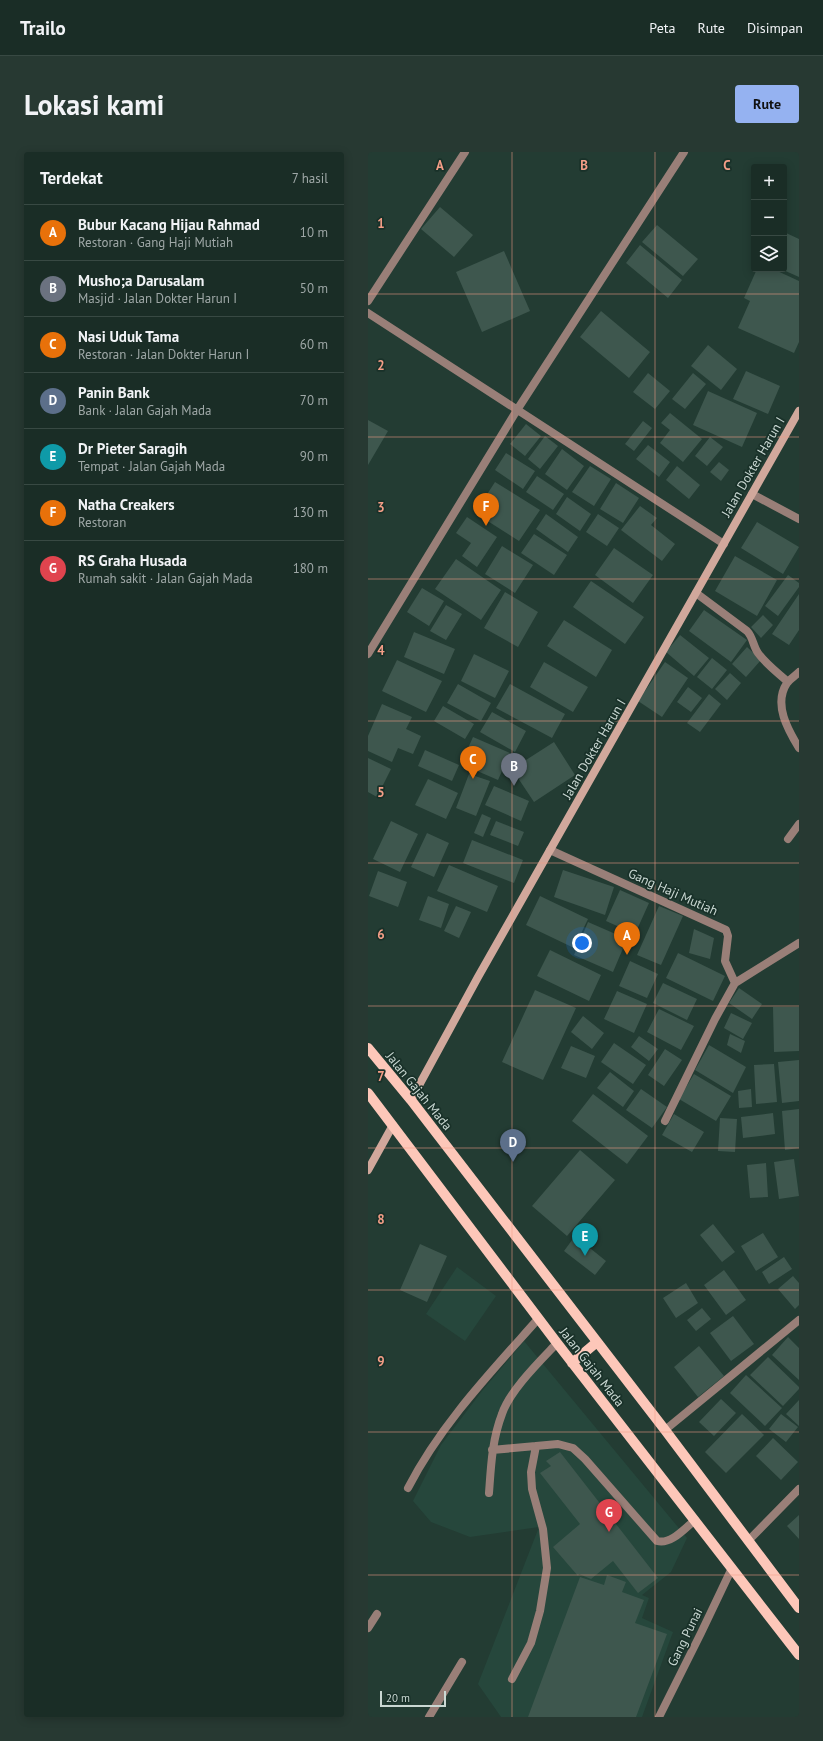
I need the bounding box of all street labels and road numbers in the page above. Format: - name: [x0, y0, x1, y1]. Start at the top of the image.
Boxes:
- street label: Jalan Dokter Harun I: [717, 414, 788, 521]
- street label: Jalan Dokter Harun I: [558, 696, 629, 803]
- street label: Gang Haji Mutiah: [626, 865, 720, 919]
- street label: Jalan Gajah Mada: [382, 1048, 456, 1134]
- street label: Jalan Gajah Mada: [555, 1323, 628, 1410]
- street label: Gang Punai: [664, 1605, 706, 1669]

